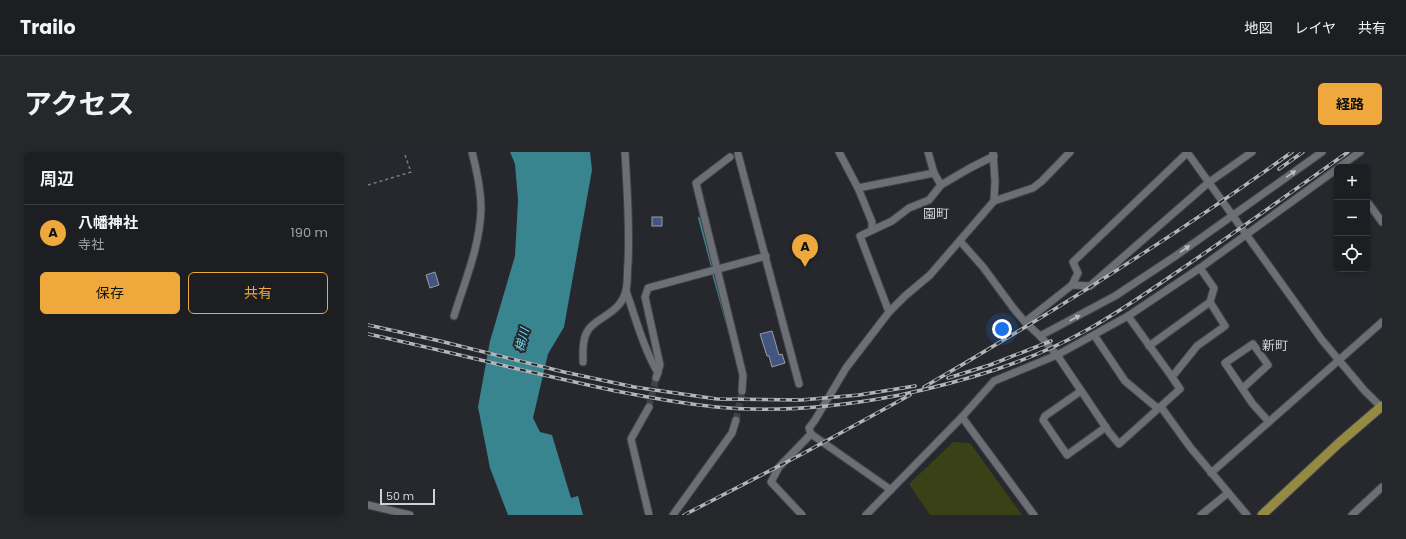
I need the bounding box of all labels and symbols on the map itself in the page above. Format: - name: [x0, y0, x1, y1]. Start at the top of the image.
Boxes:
- one-way arrow: [1286, 170, 1296, 178]
- district label: 園町: [923, 204, 949, 223]
- pin: A: [792, 234, 818, 267]
- one-way arrow: [1180, 245, 1190, 253]
- one-way arrow: [1069, 314, 1081, 321]
- your location: [992, 319, 1012, 339]
- water label: 梯川: [510, 324, 533, 354]
- district label: 新町: [1262, 336, 1288, 355]
- scale bar: [380, 487, 435, 506]

